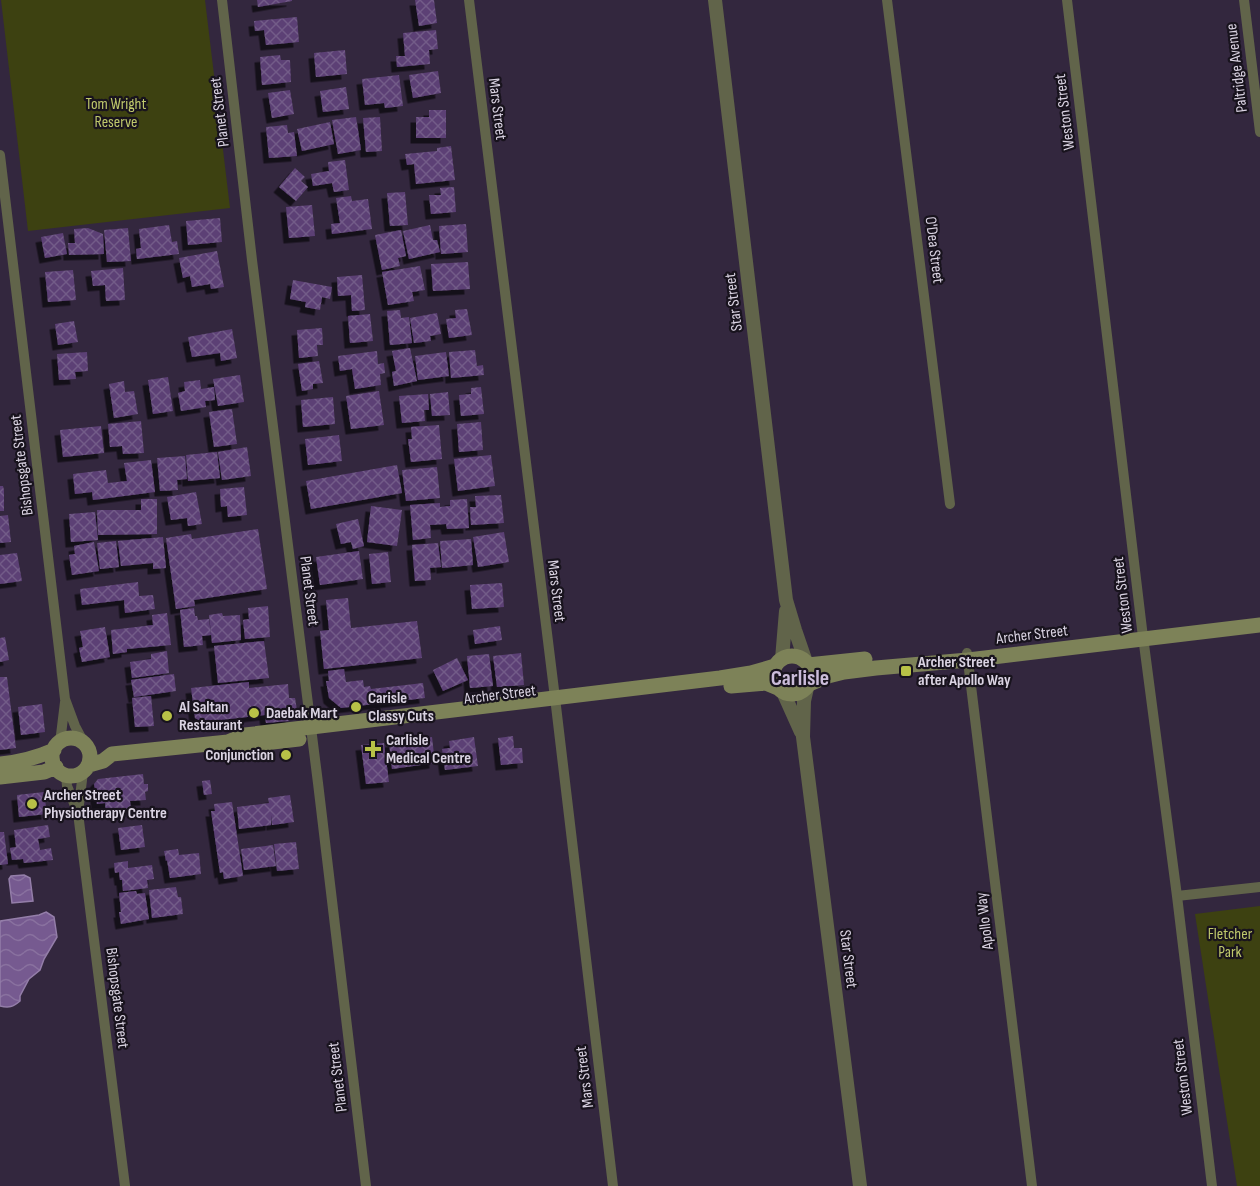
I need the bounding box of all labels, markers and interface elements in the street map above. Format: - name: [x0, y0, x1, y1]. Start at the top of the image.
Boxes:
- street label: Paltridge Avenue: [1222, 23, 1252, 113]
- street label: Weston Street: [1051, 73, 1079, 151]
- street label: Planet Street: [206, 76, 234, 148]
- street label: Mars Street: [484, 77, 510, 141]
- park label: Tom Wright Reserve: [86, 95, 147, 132]
- street label: O'Dea Street: [920, 216, 948, 285]
- street label: Star Street: [721, 272, 747, 332]
- street label: Bishopsgate Street: [6, 413, 38, 516]
- street label: Planet Street: [295, 555, 323, 627]
- street label: Weston Street: [1109, 556, 1137, 634]
- street label: Mars Street: [543, 559, 569, 623]
- street label: Archer Street: [994, 621, 1069, 649]
- place label: Archer Street after Apollo Way: [917, 653, 1011, 690]
- marker: Archer Street after Apollo Way: [899, 664, 913, 678]
- district label: Carlisle: [771, 665, 829, 692]
- street label: Archer Street: [462, 681, 537, 709]
- place label: Carisle Classy Cuts: [368, 689, 434, 726]
- place label: Al Saltan Restaurant: [178, 698, 242, 735]
- marker: Carisle Classy Cuts: [349, 700, 363, 714]
- place label: Daebak Mart: [266, 704, 337, 723]
- marker: Daebak Mart: [247, 706, 261, 720]
- marker: Al Saltan Restaurant: [160, 709, 174, 723]
- place label: Carlisle Medical Centre: [386, 731, 471, 768]
- marker: Carlisle Medical Centre: [364, 740, 382, 758]
- place label: Conjunction: [205, 746, 274, 765]
- marker: Conjunction: [279, 748, 293, 762]
- place label: Archer Street Physiotherapy Centre: [43, 786, 167, 823]
- marker: Archer Street Physiotherapy Centre: [25, 797, 39, 811]
- street label: Apollo Way: [972, 891, 998, 952]
- park label: Fletcher Park: [1208, 925, 1253, 962]
- street label: Star Street: [835, 929, 861, 989]
- street label: Bishopsgate Street: [101, 947, 133, 1050]
- street label: Weston Street: [1169, 1038, 1197, 1116]
- street label: Planet Street: [324, 1041, 352, 1113]
- street label: Mars Street: [572, 1045, 598, 1109]

